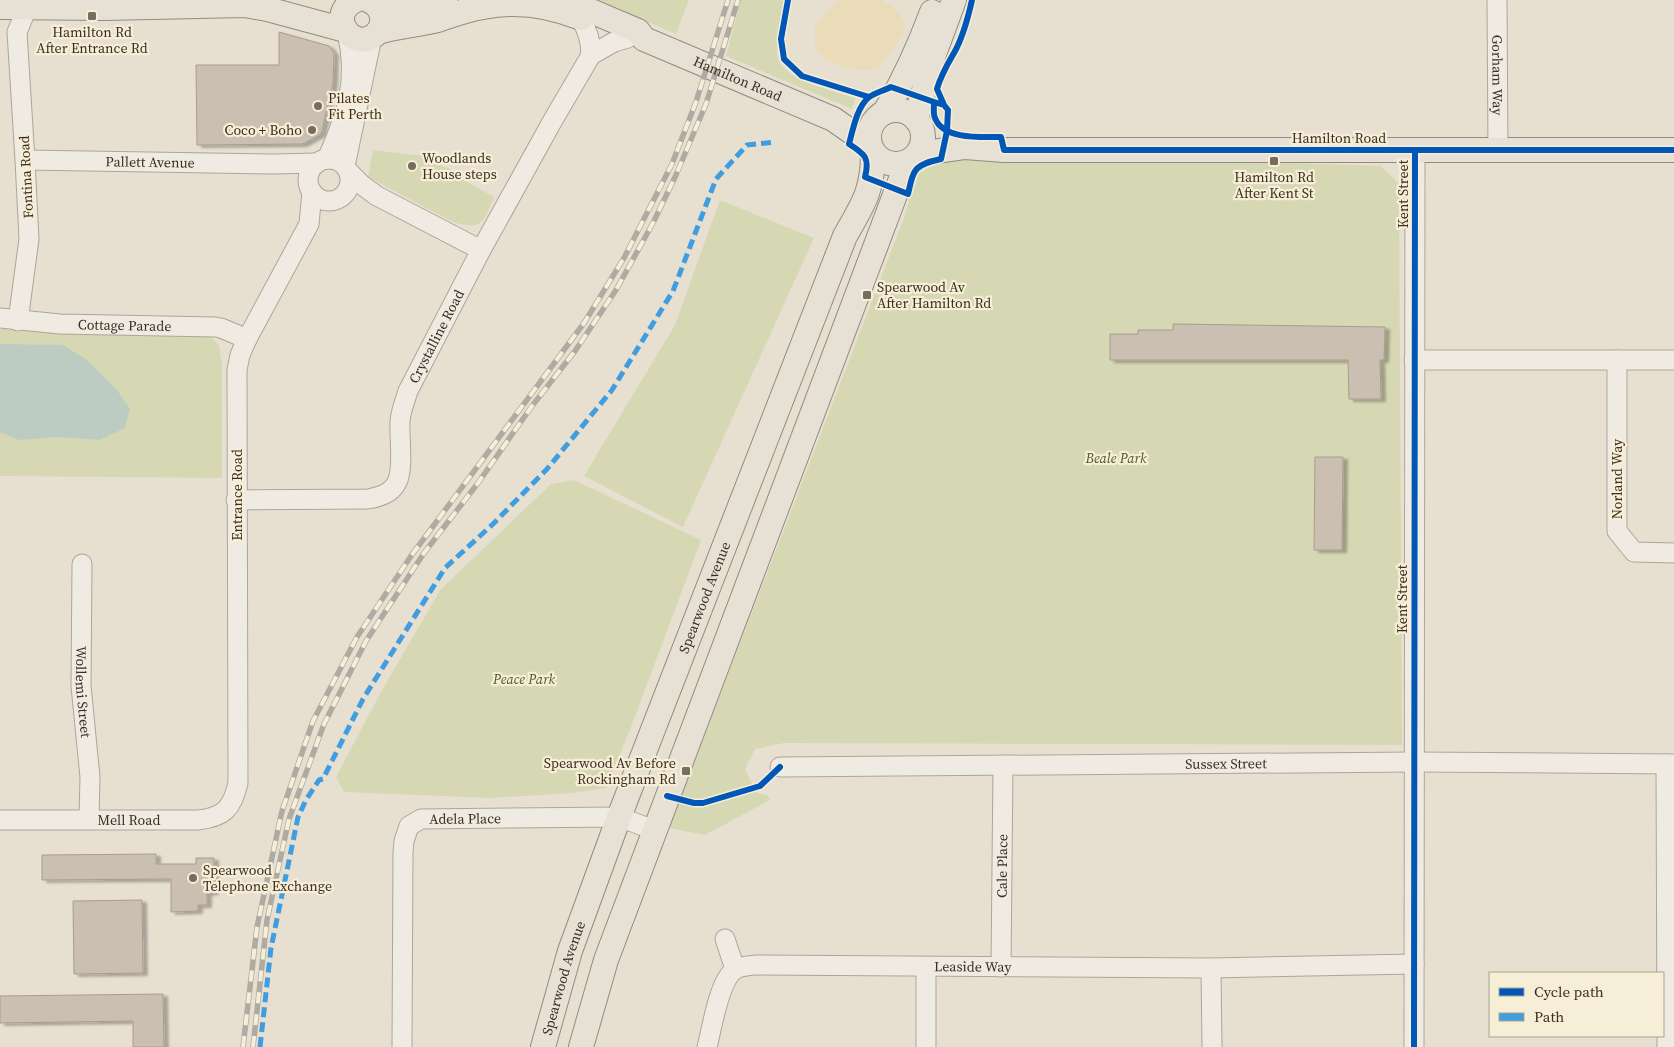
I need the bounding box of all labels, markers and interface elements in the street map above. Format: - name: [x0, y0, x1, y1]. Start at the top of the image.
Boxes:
- marker: Hamilton Rd After Entrance Rd: [86, 10, 98, 22]
- place label: Hamilton Rd After Entrance Rd: [36, 22, 148, 58]
- street label: Gorham Way: [1487, 35, 1508, 116]
- street label: Hamilton Road: [690, 51, 785, 106]
- place label: Pilates Fit Perth: [328, 88, 382, 124]
- marker: Pilates Fit Perth: [312, 100, 324, 112]
- place label: Coco + Boho: [225, 120, 302, 140]
- marker: Coco + Boho: [306, 124, 318, 136]
- street label: Hamilton Road: [1292, 128, 1386, 148]
- street label: Fontina Road: [14, 135, 38, 219]
- place label: Woodlands House steps: [422, 148, 497, 184]
- street label: Pallett Avenue: [105, 151, 195, 173]
- marker: Hamilton Rd After Kent St: [1268, 155, 1280, 167]
- street label: Kent Street: [1393, 159, 1413, 228]
- marker: Woodlands House steps: [406, 160, 418, 172]
- place label: Hamilton Rd After Kent St: [1234, 167, 1314, 203]
- place label: Spearwood Av After Hamilton Rd: [877, 277, 991, 313]
- street label: Crystalline Road: [404, 286, 469, 387]
- marker: Spearwood Av After Hamilton Rd: [861, 289, 873, 301]
- street label: Cottage Parade: [78, 314, 172, 336]
- street label: Norland Way: [1607, 438, 1627, 519]
- park label: Beale Park: [1084, 448, 1147, 468]
- street label: Entrance Road: [227, 449, 247, 541]
- street label: Spearwood Avenue: [674, 539, 735, 656]
- street label: Kent Street: [1392, 564, 1412, 633]
- street label: Wollemi Street: [71, 646, 96, 739]
- park label: Peace Park: [492, 669, 555, 689]
- place label: Spearwood Av Before Rockingham Rd: [544, 753, 676, 789]
- street label: Sussex Street: [1185, 753, 1267, 774]
- marker: Spearwood Av Before Rockingham Rd: [680, 765, 692, 777]
- street label: Adela Place: [429, 808, 501, 829]
- street label: Mell Road: [98, 810, 160, 830]
- street label: Cale Place: [992, 834, 1012, 898]
- place label: Spearwood Telephone Exchange: [203, 860, 332, 896]
- marker: Spearwood Telephone Exchange: [187, 872, 199, 884]
- street label: Spearwood Avenue: [537, 918, 590, 1037]
- street label: Leaside Way: [934, 956, 1012, 977]
- legend: [1489, 972, 1664, 1037]
- text: Cycle path: [1534, 981, 1604, 1002]
- text: Path: [1534, 1006, 1564, 1027]

